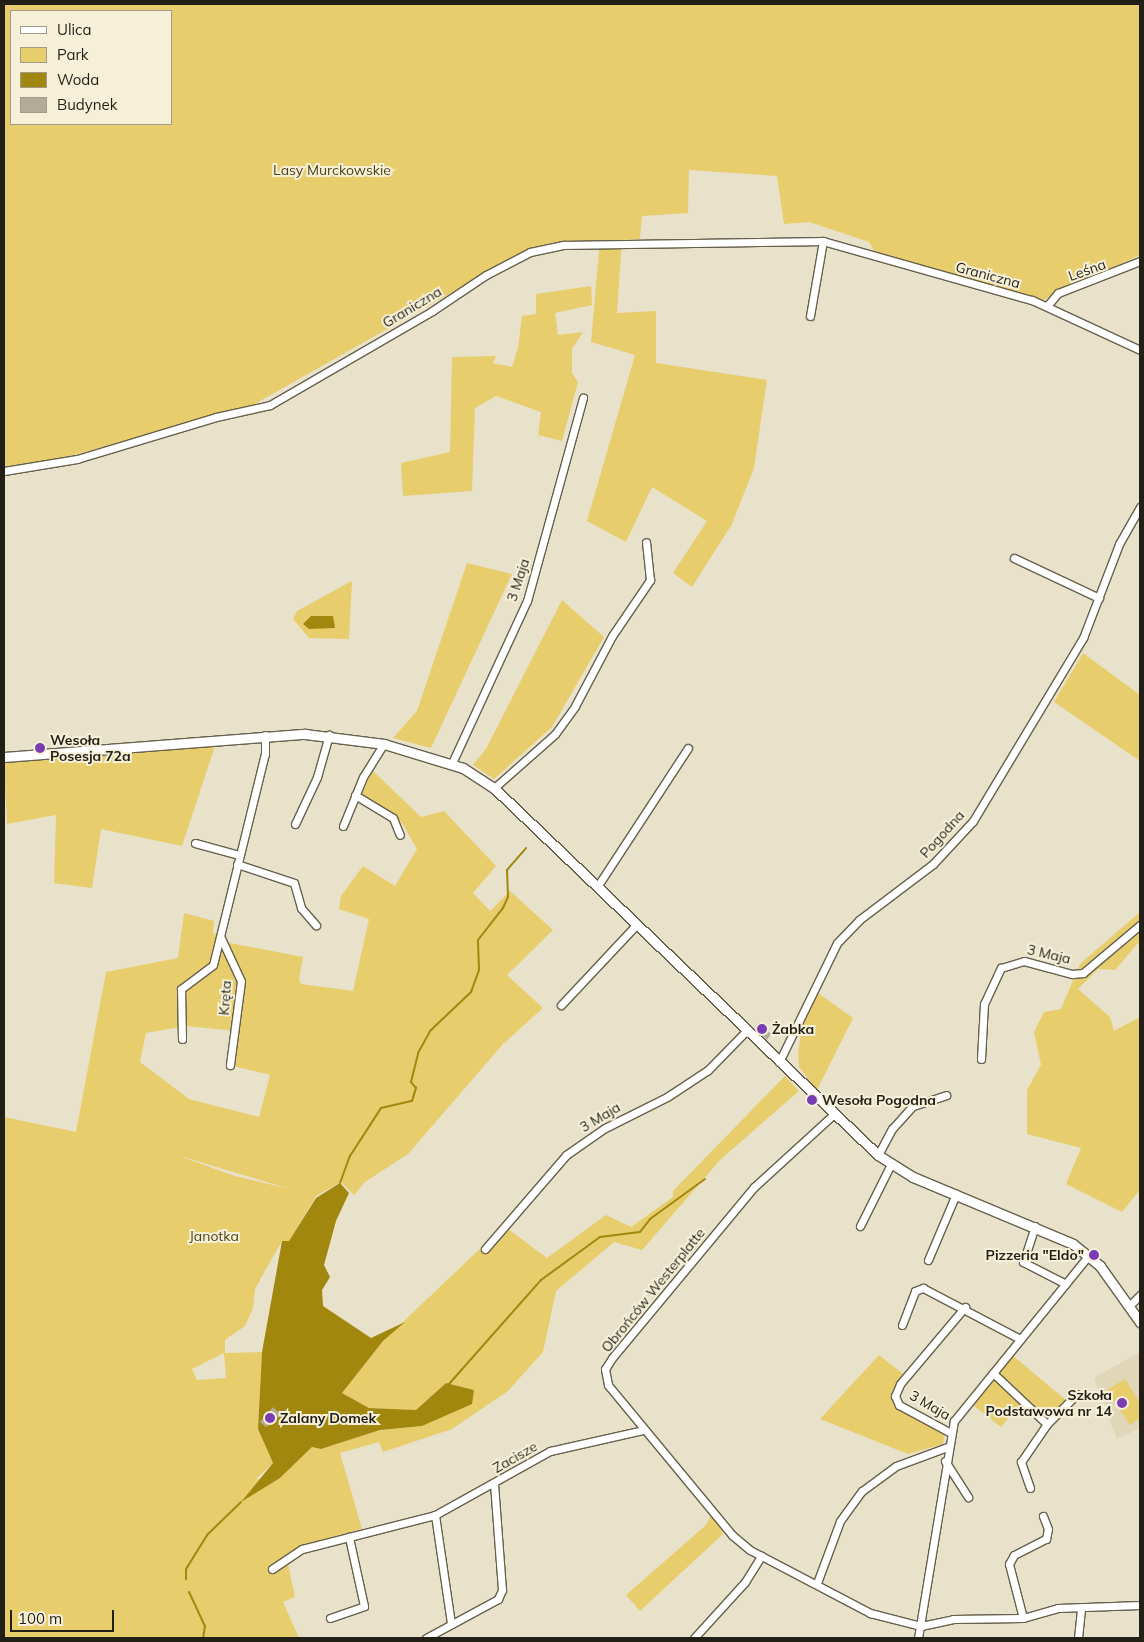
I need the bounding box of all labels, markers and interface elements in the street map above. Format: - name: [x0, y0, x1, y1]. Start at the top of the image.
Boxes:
- legend: [10, 10, 172, 125]
- text: Ulica: [57, 20, 91, 39]
- text: Park: [57, 45, 89, 64]
- text: Woda: [57, 70, 99, 89]
- text: Budynek: [57, 95, 118, 114]
- park label: Lasy Murckowskie: [273, 162, 391, 178]
- street label: Leśna: [1066, 255, 1108, 285]
- street label: Graniczna: [954, 258, 1022, 292]
- street label: Graniczna: [379, 283, 445, 331]
- street label: 3 Maja: [503, 556, 533, 604]
- place label: Wesoła Posesja 72a: [50, 732, 131, 764]
- marker: Wesoła Posesja 72a: [34, 742, 46, 754]
- street label: Pogodna: [916, 807, 968, 861]
- street label: 3 Maja: [1026, 941, 1072, 967]
- street label: Kręta: [215, 980, 235, 1016]
- place label: Żabka: [772, 1021, 814, 1037]
- marker: Żabka: [756, 1023, 768, 1035]
- place label: Wesoła Pogodna: [822, 1092, 936, 1108]
- marker: Wesoła Pogodna: [806, 1094, 818, 1106]
- street label: 3 Maja: [577, 1098, 623, 1136]
- street label: Obrońców Westerplatte: [598, 1225, 708, 1355]
- park label: Janotka: [189, 1228, 239, 1244]
- place label: Pizzeria "Eldo": [986, 1247, 1084, 1263]
- marker: Pizzeria "Eldo": [1088, 1249, 1100, 1261]
- street label: 3 Maja: [907, 1387, 953, 1423]
- place label: Szkoła Podstawowa nr 14: [986, 1387, 1112, 1420]
- marker: Szkoła Podstawowa nr 14: [1116, 1397, 1128, 1409]
- place label: Zalany Domek: [280, 1410, 376, 1426]
- marker: Zalany Domek: [264, 1412, 276, 1424]
- street label: Zacisze: [490, 1438, 540, 1476]
- scale bar: [12, 1600, 116, 1632]
- text: 100 m: [18, 1609, 62, 1628]

